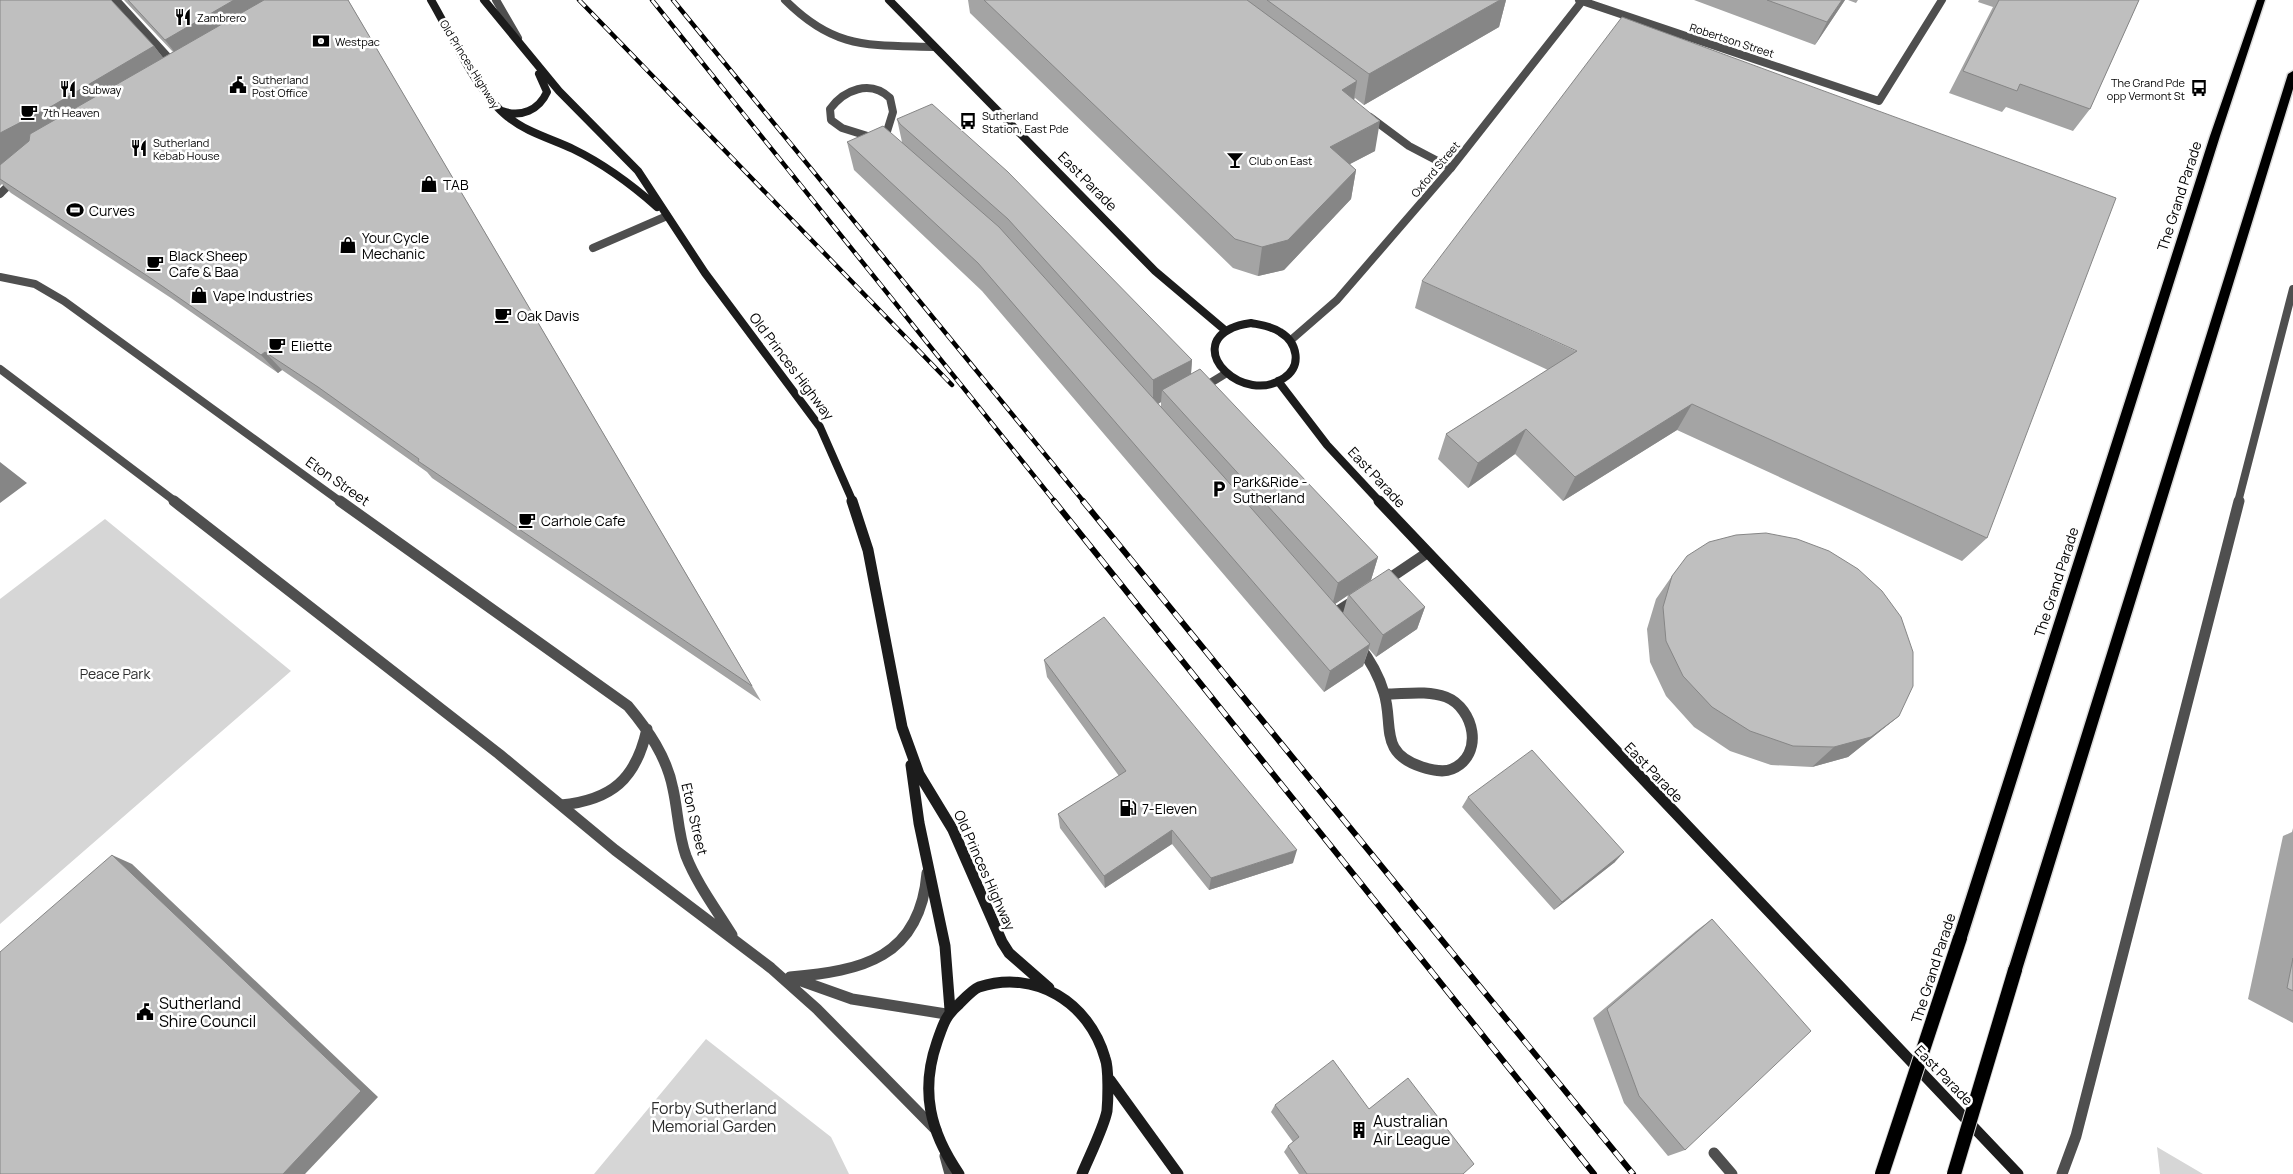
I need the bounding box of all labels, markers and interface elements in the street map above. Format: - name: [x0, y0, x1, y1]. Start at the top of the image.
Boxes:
- restaurant icon: Zambrero: [173, 7, 193, 27]
- place label: Zambrero: [197, 10, 247, 25]
- street label: Old Princes Highway: [437, 17, 504, 111]
- street label: Robertson Street: [1688, 19, 1776, 61]
- bank icon: Westpac: [311, 31, 331, 51]
- place label: Westpac: [335, 34, 380, 49]
- place label: Sutherland Post Office: [252, 72, 308, 100]
- public building icon: Sutherland Post Office: [228, 75, 248, 95]
- place label: The Grand Pde opp Vermont St: [2107, 75, 2186, 103]
- bus stop icon: The Grand Pde opp Vermont St: [2189, 78, 2209, 98]
- restaurant icon: Subway: [58, 79, 78, 99]
- place label: Subway: [82, 82, 122, 97]
- cafe icon: 7th Heaven: [19, 102, 39, 122]
- place label: 7th Heaven: [43, 105, 100, 120]
- place label: Sutherland Station, East Pde: [982, 108, 1069, 136]
- bus stop icon: Sutherland Station, East Pde: [958, 111, 978, 131]
- place label: Sutherland Kebab House: [153, 135, 220, 163]
- restaurant icon: Sutherland Kebab House: [129, 138, 149, 158]
- street label: Oxford Street: [1407, 138, 1463, 200]
- street label: The Grand Parade: [2152, 139, 2206, 253]
- street label: East Parade: [1054, 147, 1122, 215]
- bar icon: Club on East: [1225, 150, 1245, 170]
- place label: Club on East: [1249, 153, 1313, 168]
- shop icon: TAB: [419, 174, 439, 194]
- place label: TAB: [443, 175, 469, 194]
- sports icon: Curves: [65, 200, 85, 220]
- place label: Curves: [89, 201, 135, 220]
- place label: Your Cycle Mechanic: [362, 228, 429, 263]
- shop icon: Your Cycle Mechanic: [338, 235, 358, 255]
- place label: Black Sheep Cafe & Baa: [169, 246, 248, 281]
- cafe icon: Black Sheep Cafe & Baa: [145, 253, 165, 273]
- shop icon: Vape Industries: [189, 285, 209, 305]
- place label: Vape Industries: [213, 286, 313, 305]
- cafe icon: Oak Davis: [493, 305, 513, 325]
- place label: Oak Davis: [517, 306, 579, 325]
- street label: Old Princes Highway: [745, 308, 839, 424]
- cafe icon: Eliette: [267, 335, 287, 355]
- place label: Eliette: [291, 336, 332, 355]
- street label: East Parade: [1344, 443, 1410, 511]
- street label: Eton Street: [302, 452, 374, 510]
- place label: Park&Ride - Sutherland: [1233, 472, 1307, 507]
- parking icon: Park&Ride - Sutherland: [1209, 479, 1229, 499]
- cafe icon: Carhole Cafe: [517, 510, 537, 530]
- place label: Carhole Cafe: [541, 511, 625, 530]
- street label: The Grand Parade: [2029, 525, 2083, 639]
- park label: Peace Park: [80, 664, 151, 683]
- street label: East Parade: [1621, 738, 1687, 806]
- street label: Eton Street: [677, 781, 713, 857]
- fuel station icon: 7-Eleven: [1118, 798, 1138, 818]
- place label: 7-Eleven: [1142, 799, 1197, 818]
- street label: Old Princes Highway: [950, 807, 1020, 934]
- street label: The Grand Parade: [1906, 911, 1960, 1025]
- place label: Sutherland Shire Council: [159, 992, 256, 1032]
- public building icon: Sutherland Shire Council: [135, 1002, 155, 1022]
- street label: East Parade: [1911, 1041, 1977, 1109]
- park label: Forby Sutherland Memorial Garden: [651, 1097, 777, 1137]
- place label: Australian Air League: [1373, 1110, 1450, 1150]
- building icon: Australian Air League: [1349, 1120, 1369, 1140]

